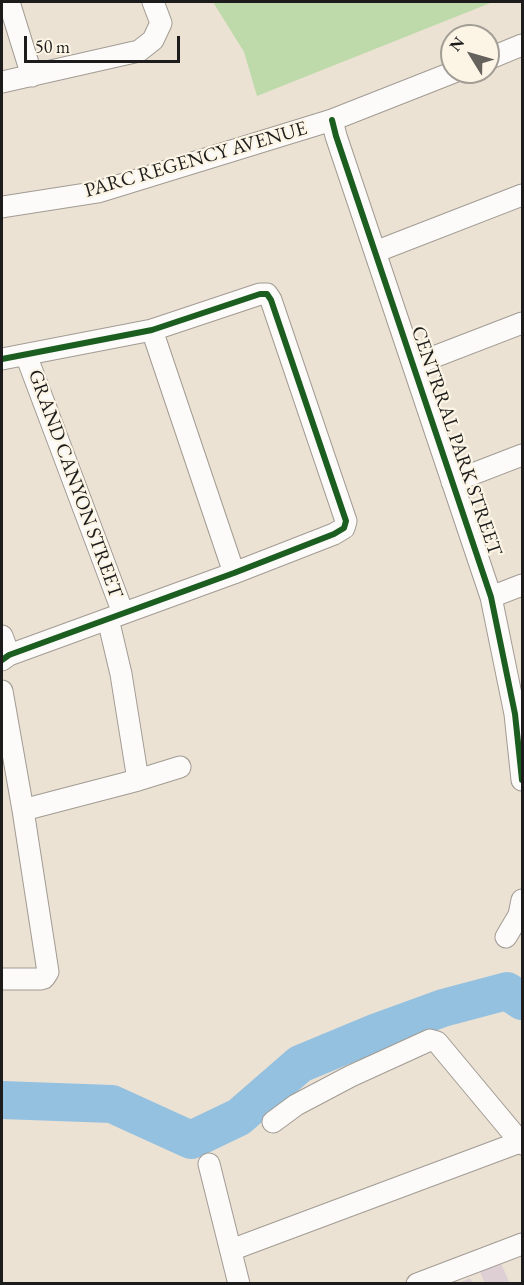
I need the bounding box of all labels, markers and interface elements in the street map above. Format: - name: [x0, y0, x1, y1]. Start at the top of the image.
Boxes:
- scale bar: [27, 24, 183, 62]
- north arrow: [440, 24, 500, 84]
- text: N: [445, 33, 469, 56]
- text: 50 m: [35, 35, 70, 58]
- street label: PARC REGENCY AVENUE: [82, 117, 310, 203]
- street label: CENTRRAL PARK STREET: [405, 323, 507, 559]
- street label: GRAND CANYON STREET: [22, 366, 128, 602]

